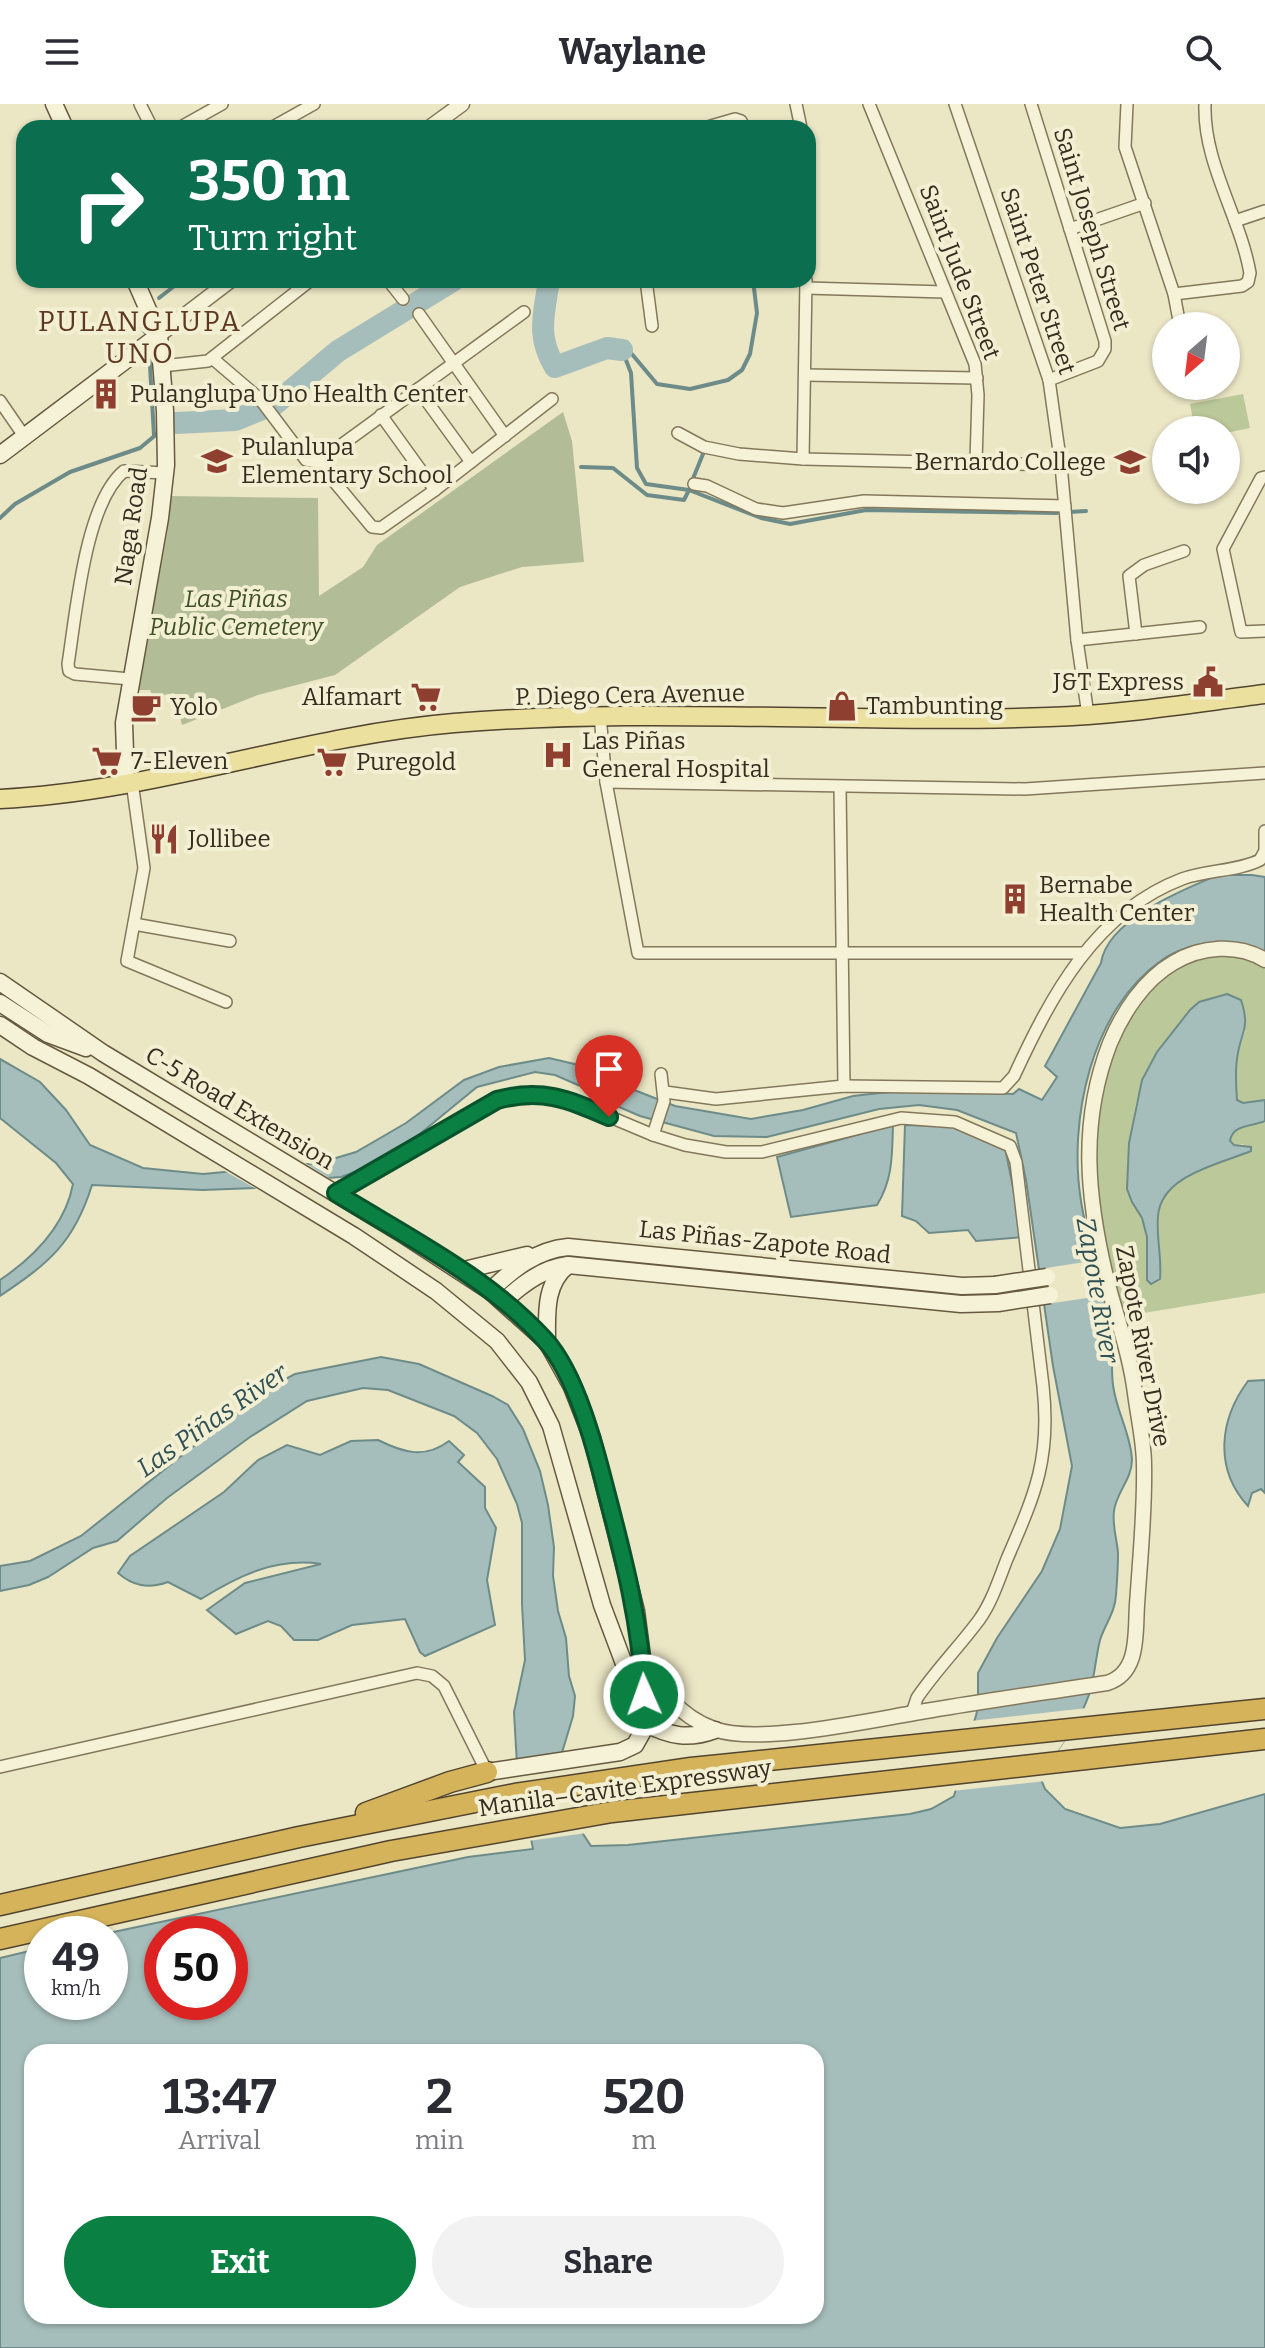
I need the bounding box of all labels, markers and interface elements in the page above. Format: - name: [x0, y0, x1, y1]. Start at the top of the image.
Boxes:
- icon: menu: [40, 30, 84, 74]
- text: Waylane: [559, 30, 706, 74]
- icon: search: [1181, 30, 1225, 74]
- street label: Saint Joseph Street: [1048, 124, 1136, 334]
- text: 350 m: [188, 148, 350, 215]
- icon: right: [56, 152, 160, 256]
- street label: Saint Jude Street: [914, 181, 1006, 364]
- street label: Saint Peter Street: [995, 184, 1081, 378]
- text: Turn right: [188, 216, 357, 260]
- district label: PULANGLUPA UNO: [38, 305, 242, 370]
- north arrow: [1152, 312, 1240, 400]
- map controls: [1152, 312, 1240, 504]
- building icon: Pulanglupa Uno Health Center: [89, 377, 123, 411]
- place label: Pulanglupa Uno Health Center: [130, 380, 468, 408]
- button: sound: [1152, 416, 1240, 504]
- place label: Pulanlupa Elementary School: [241, 433, 453, 489]
- school or university icon: Pulanlupa Elementary School: [200, 444, 234, 478]
- school or university icon: Bernardo College: [1113, 445, 1147, 479]
- place label: Bernardo College: [914, 448, 1106, 476]
- street label: Naga Road: [109, 465, 153, 587]
- park label: Las Piñas Public Cemetery: [149, 585, 325, 641]
- public building icon: J&T Express: [1191, 665, 1225, 699]
- place label: J&T Express: [1052, 668, 1184, 696]
- street label: P. Diego Cera Avenue: [515, 679, 745, 711]
- supermarket icon: Alfamart: [409, 680, 443, 714]
- place label: Alfamart: [302, 683, 402, 711]
- shop icon: Tambunting: [825, 689, 859, 723]
- cafe icon: Yolo: [129, 690, 163, 724]
- place label: Tambunting: [866, 692, 1003, 720]
- place label: Yolo: [170, 693, 218, 721]
- place label: Las Piñas General Hospital: [582, 727, 770, 783]
- hospital icon: Las Piñas General Hospital: [541, 738, 575, 772]
- supermarket icon: 7-Eleven: [90, 744, 124, 778]
- supermarket icon: Puregold: [315, 745, 349, 779]
- place label: 7-Eleven: [131, 747, 228, 775]
- place label: Puregold: [356, 748, 456, 776]
- restaurant icon: Jollibee: [147, 822, 181, 856]
- place label: Jollibee: [187, 825, 271, 853]
- place label: Bernabe Health Center: [1039, 871, 1195, 927]
- building icon: Bernabe Health Center: [998, 882, 1032, 916]
- pin: [575, 1035, 643, 1117]
- street label: C-5 Road Extension: [141, 1041, 339, 1175]
- icon: arrive: [587, 1047, 631, 1091]
- street label: Las Piñas-Zapote Road: [638, 1215, 892, 1269]
- water label: Zapote River: [1070, 1215, 1126, 1366]
- street label: Zapote River Drive: [1110, 1243, 1176, 1449]
- water label: Las Piñas River: [131, 1356, 295, 1484]
- position arrow: [602, 1653, 686, 1737]
- street label: Manila–Cavite Expressway: [477, 1754, 774, 1822]
- speed limit sign: 50: [144, 1916, 248, 2020]
- text: 49: [52, 1934, 100, 1982]
- text: km/h: [51, 1976, 101, 2000]
- text: 13:47: [162, 2068, 277, 2126]
- text: 2: [426, 2068, 453, 2126]
- text: 520: [602, 2068, 686, 2126]
- text: Arrival: [178, 2125, 261, 2156]
- text: min: [415, 2125, 464, 2156]
- text: m: [632, 2125, 656, 2156]
- button: Exit: [64, 2216, 416, 2308]
- button: Share: [432, 2216, 784, 2308]

